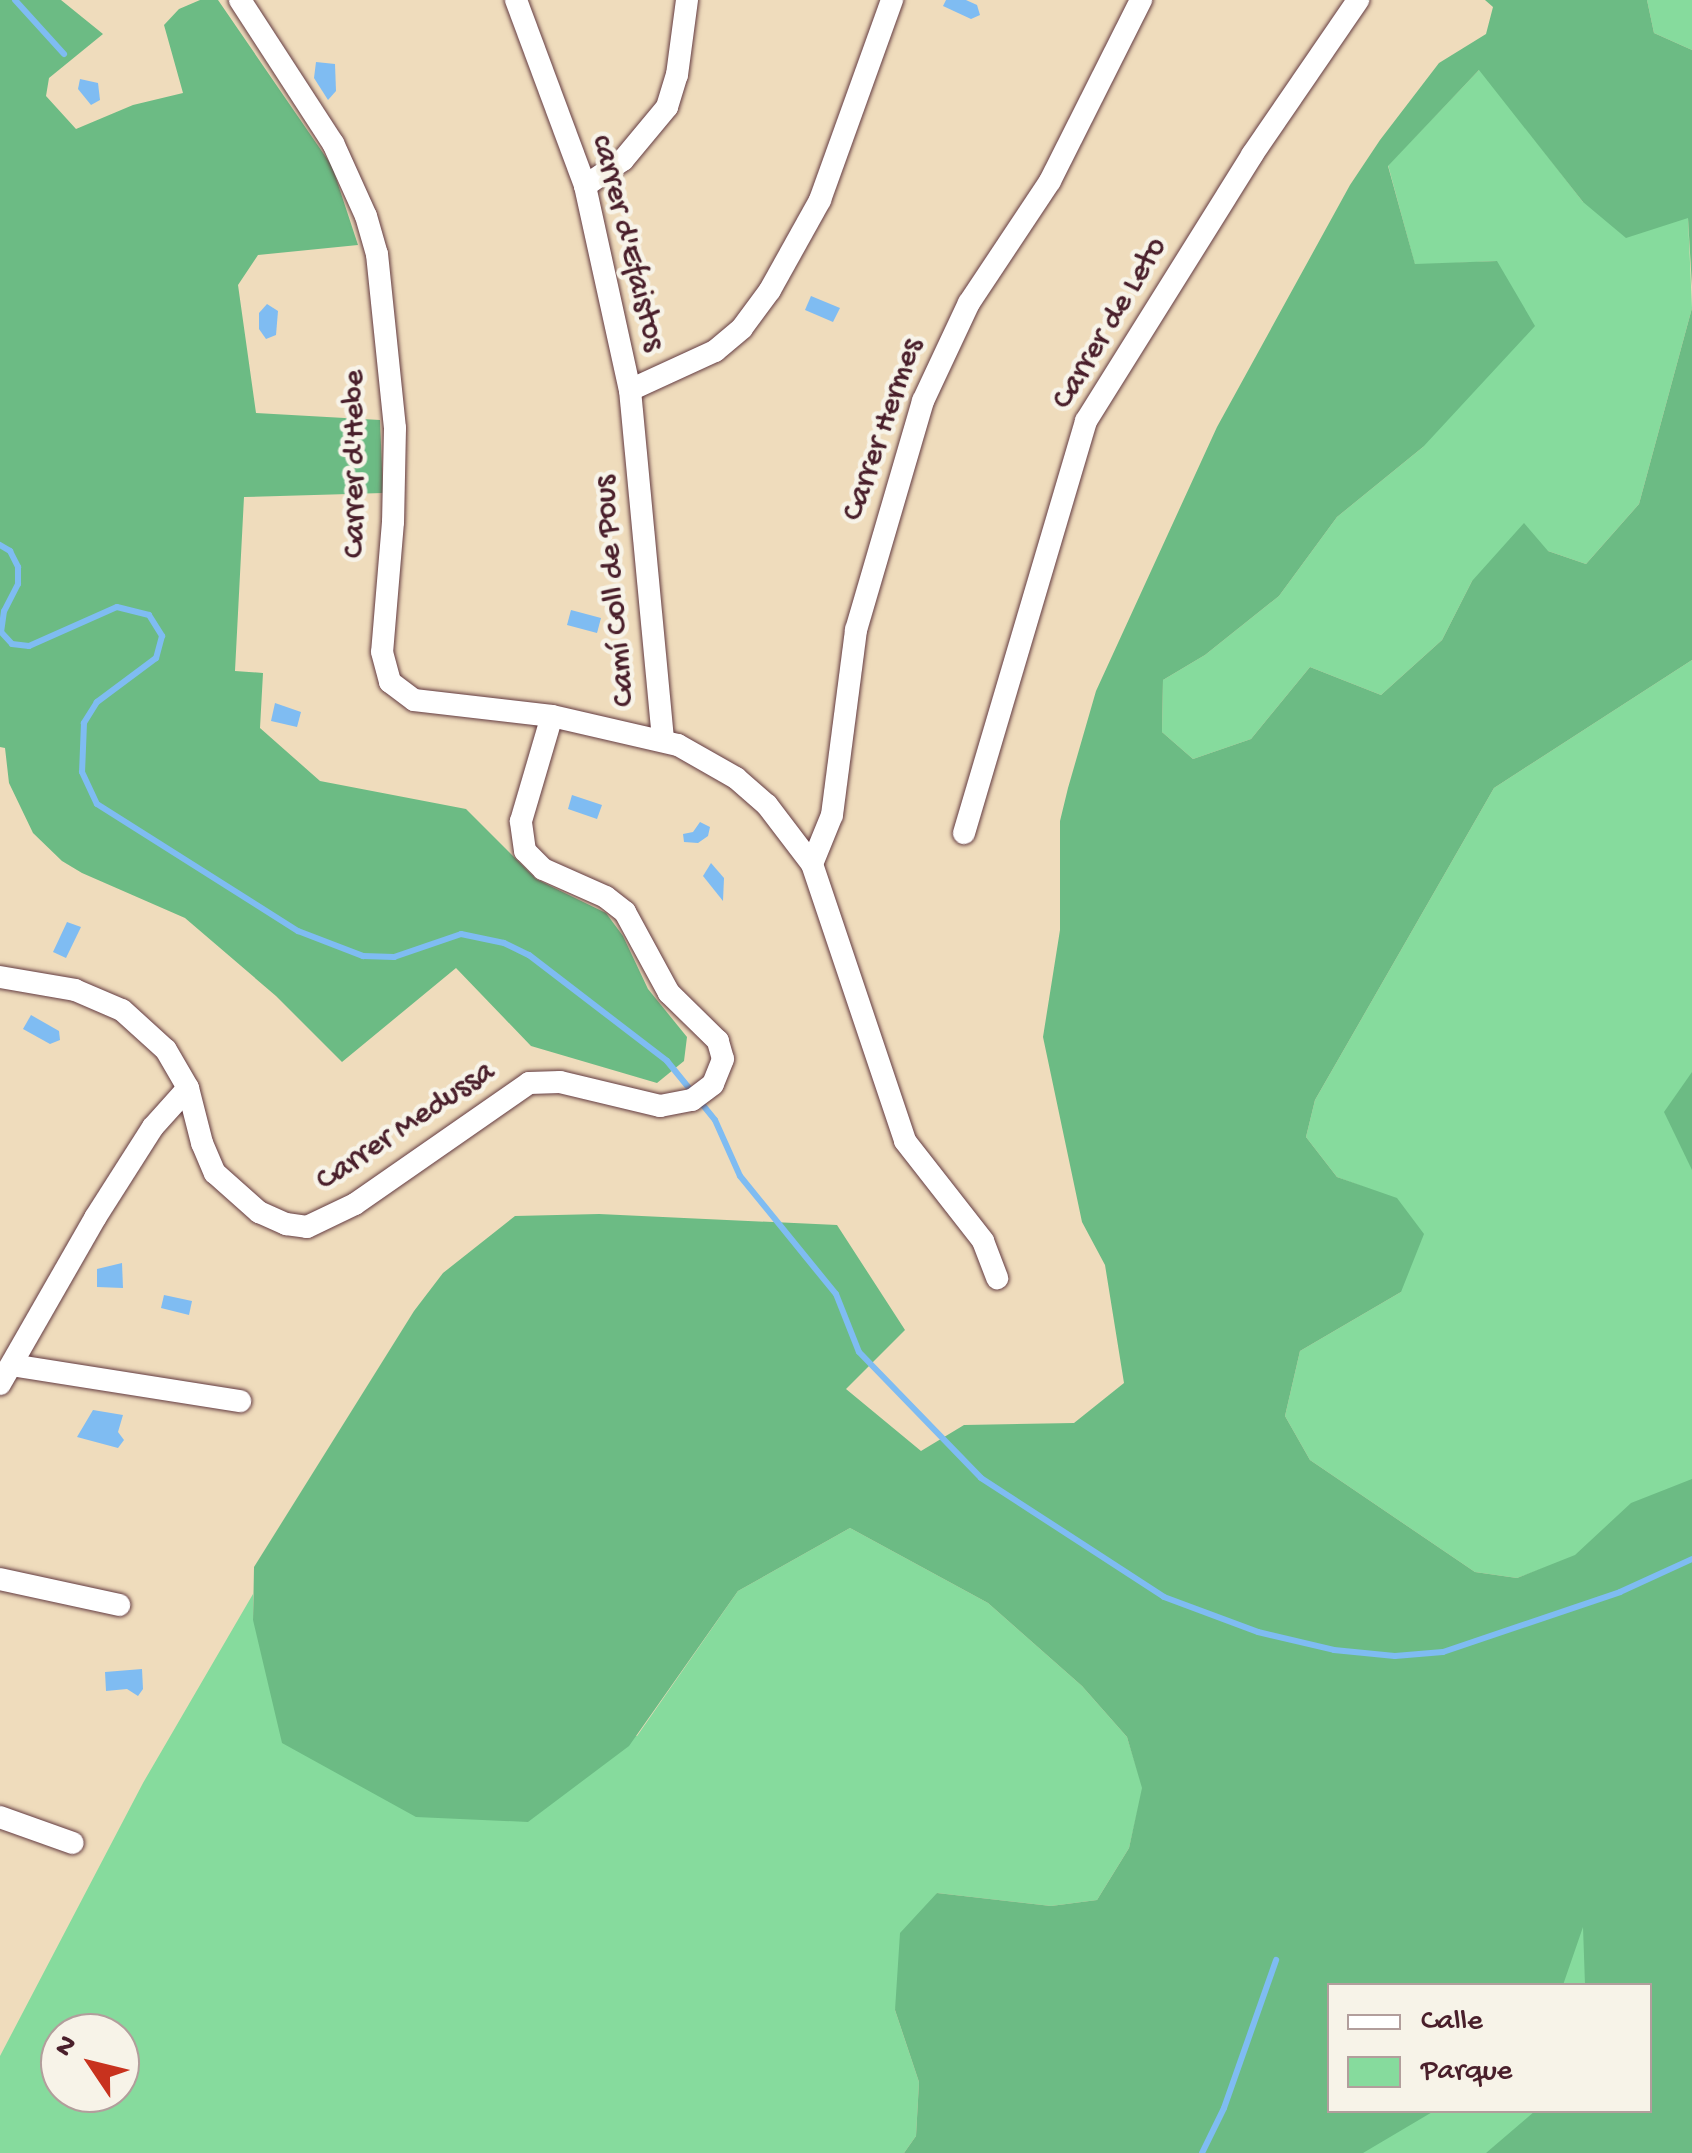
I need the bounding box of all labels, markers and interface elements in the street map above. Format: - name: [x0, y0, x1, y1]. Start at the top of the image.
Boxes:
- street label: carrer d'Efaistos: [582, 131, 672, 355]
- street label: Carrer de Leto: [1045, 231, 1177, 417]
- street label: Carrer Hermes: [835, 334, 933, 526]
- street label: Carrer d'Hebe: [337, 370, 375, 558]
- street label: Camí Coll de Pous: [587, 474, 645, 708]
- street label: Carrer Medussa: [309, 1053, 503, 1201]
- legend: [1327, 1983, 1652, 2113]
- text: Calle: [1421, 2005, 1483, 2040]
- north arrow: [40, 2013, 140, 2113]
- text: N: [48, 2030, 85, 2064]
- text: Parque: [1421, 2055, 1512, 2090]

